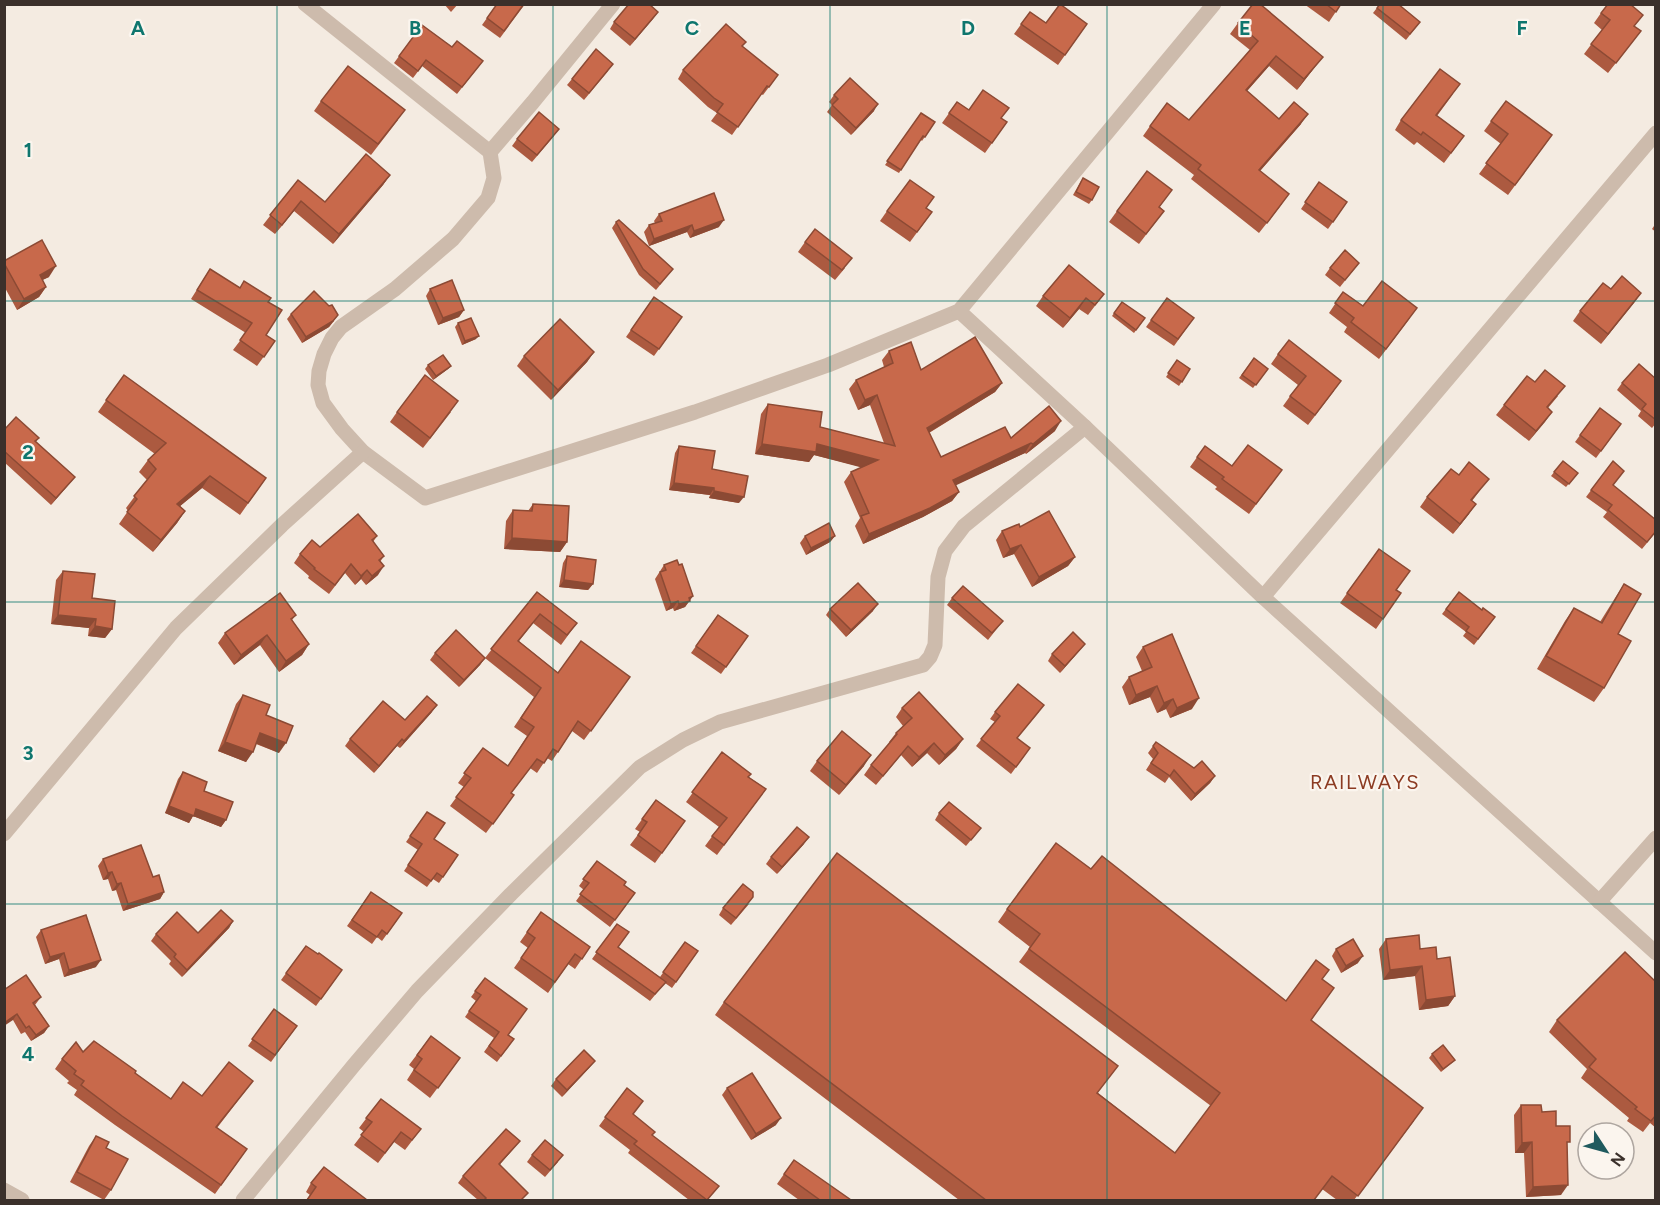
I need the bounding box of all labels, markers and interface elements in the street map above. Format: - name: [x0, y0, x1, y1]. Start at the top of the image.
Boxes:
- text: A: [131, 16, 146, 40]
- text: B: [409, 16, 421, 40]
- text: C: [685, 16, 699, 40]
- text: D: [961, 16, 975, 40]
- text: E: [1239, 16, 1251, 40]
- text: F: [1516, 16, 1528, 40]
- text: 1: [24, 138, 32, 162]
- text: 2: [22, 440, 34, 464]
- text: 3: [22, 741, 34, 765]
- district label: RAILWAYS: [1310, 770, 1420, 794]
- text: 4: [22, 1042, 35, 1066]
- north arrow: [1576, 1121, 1636, 1181]
- text: N: [1606, 1149, 1629, 1170]

